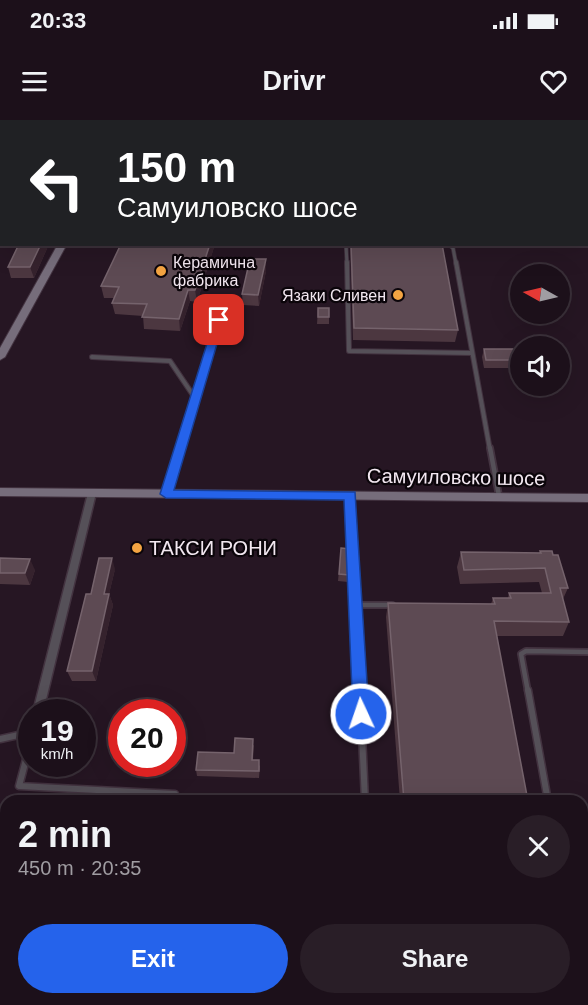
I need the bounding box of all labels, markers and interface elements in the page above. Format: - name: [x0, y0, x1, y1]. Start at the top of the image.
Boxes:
- text: 20:33: [30, 8, 86, 33]
- icon: menu: [18, 65, 51, 98]
- icon: heart: [537, 65, 570, 98]
- text: Drivr: [262, 66, 326, 96]
- icon: left: [18, 144, 96, 222]
- text: 150 m: [117, 144, 236, 191]
- text: Самуиловско шосе: [117, 193, 358, 223]
- place label: Керамична фабрика: [173, 254, 255, 289]
- marker: Керамична фабрика: [154, 264, 168, 278]
- north arrow: [510, 264, 570, 324]
- map controls: [510, 264, 570, 396]
- place label: Язаки Сливен: [282, 287, 386, 304]
- marker: Язаки Сливен: [391, 288, 405, 302]
- pin: [193, 294, 244, 345]
- icon: arrive: [202, 303, 235, 336]
- button: sound: [510, 336, 570, 396]
- street label: Самуиловско шосе: [367, 464, 545, 490]
- place label: ТАКСИ РОНИ: [149, 537, 277, 559]
- marker: ТАКСИ РОНИ: [130, 541, 144, 555]
- position arrow: [329, 682, 393, 746]
- speed limit sign: 20: [108, 699, 186, 777]
- text: 19: [40, 714, 74, 747]
- text: km/h: [41, 745, 73, 762]
- text: 2 min: [18, 814, 112, 855]
- button: close: [507, 815, 570, 878]
- text: 450 m · 20:35: [18, 857, 141, 879]
- button: Exit: [18, 924, 288, 993]
- button: Share: [300, 924, 570, 993]

